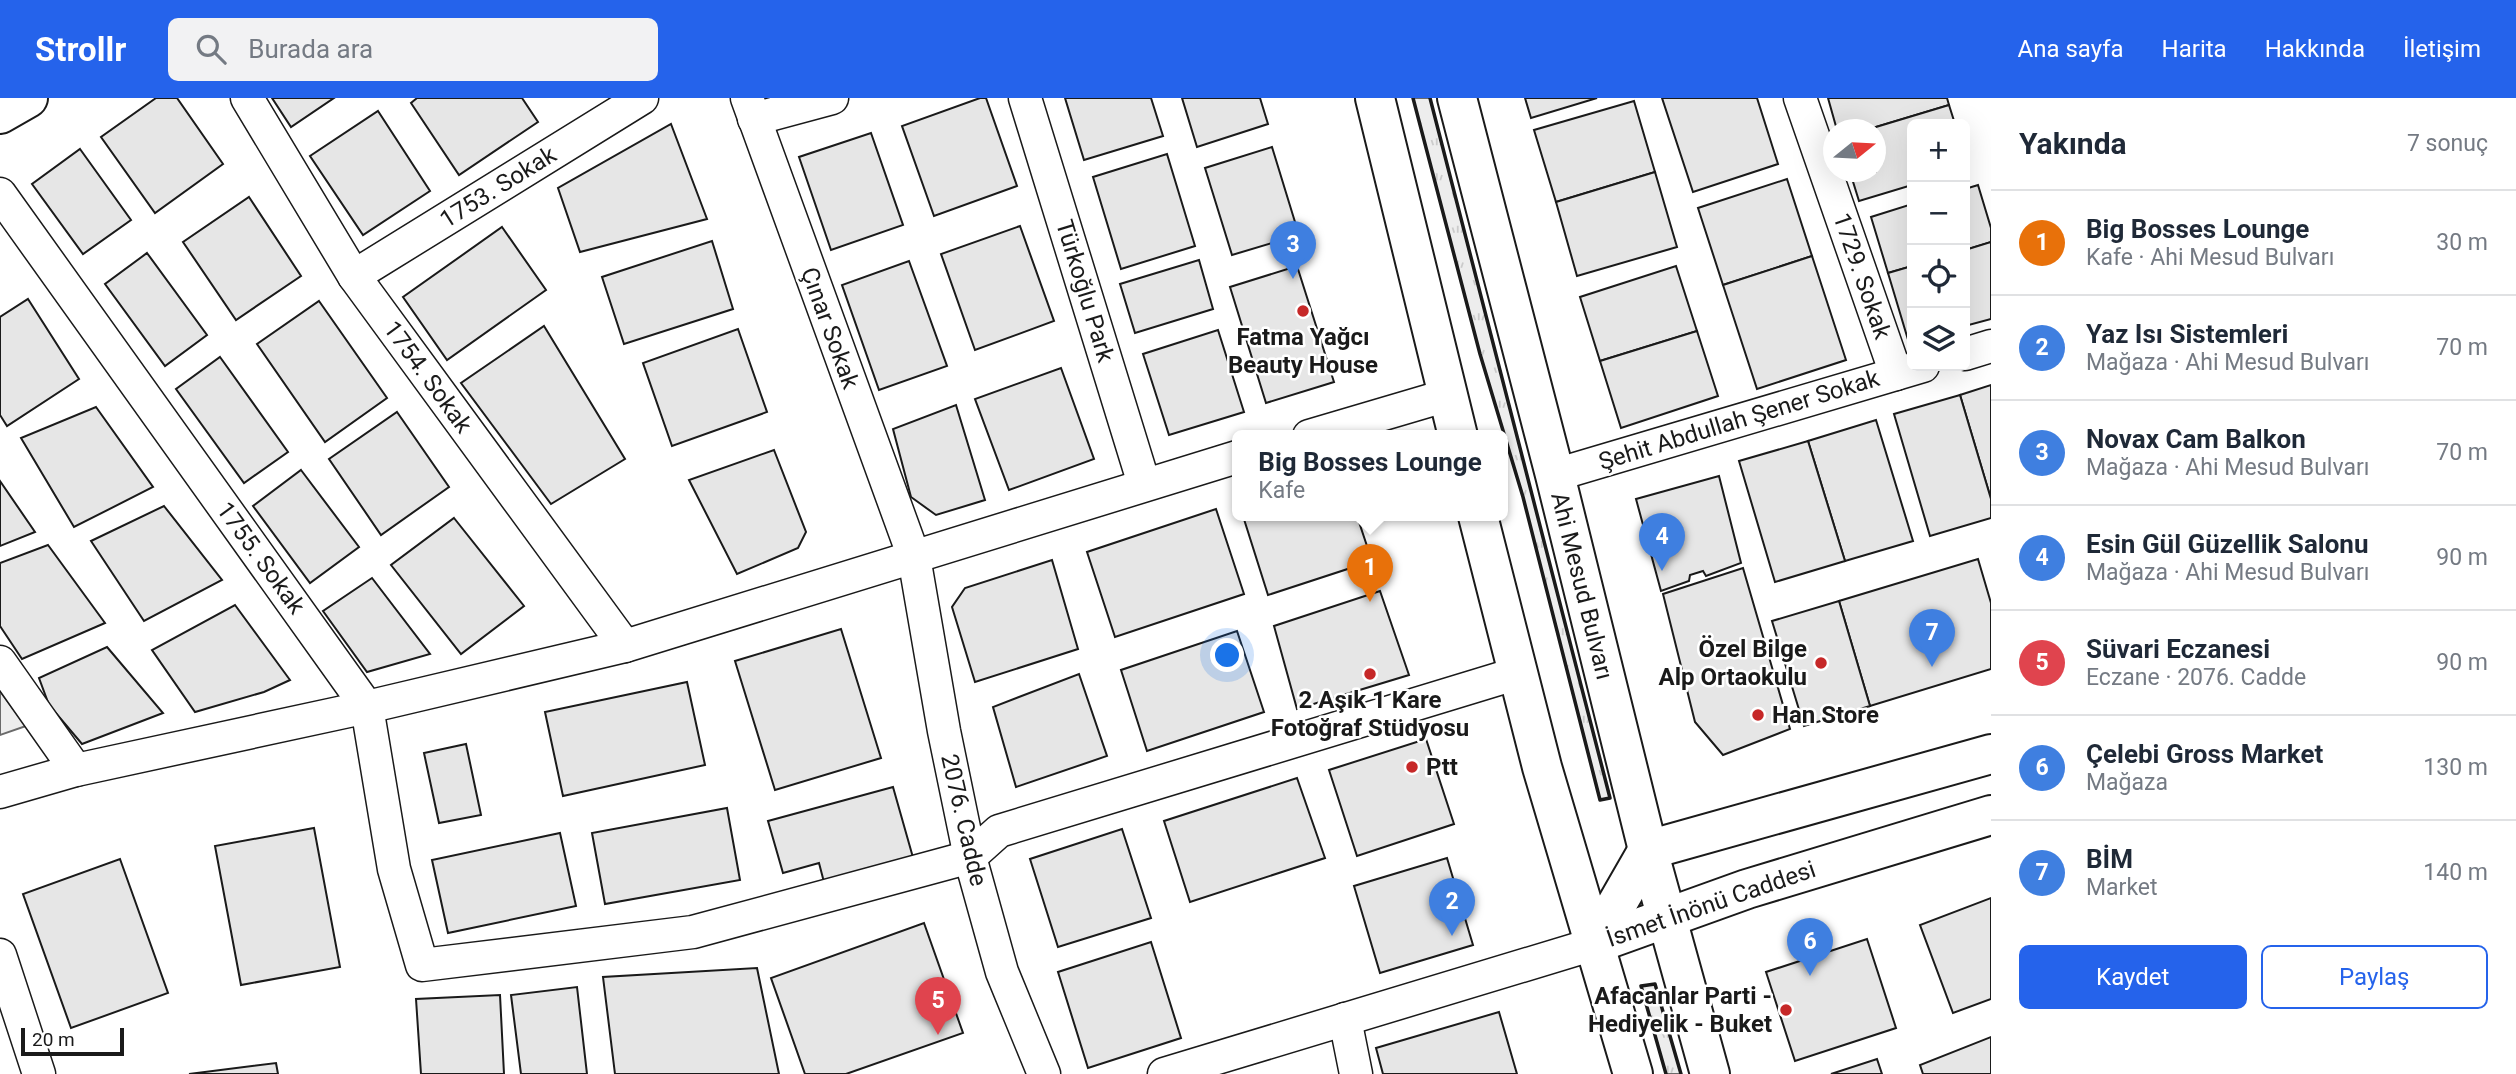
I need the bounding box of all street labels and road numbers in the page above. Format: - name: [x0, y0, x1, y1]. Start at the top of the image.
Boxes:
- street label: 1753. Sokak: [435, 140, 562, 234]
- street label: 1729. Sokak: [1827, 209, 1897, 344]
- street label: Türkoğlu Park: [1050, 216, 1120, 366]
- street label: Çınar Sokak: [795, 263, 865, 393]
- street label: 1754. Sokak: [378, 316, 478, 439]
- street label: Şehit Abdullah Şener Sokak: [1595, 364, 1884, 476]
- street label: Ahi Mesud Bulvarı: [1545, 489, 1619, 683]
- street label: 1755. Sokak: [211, 497, 311, 620]
- street label: 2076. Cadde: [935, 751, 993, 889]
- street label: İsmet İnönü Caddesi: [1603, 855, 1819, 953]

